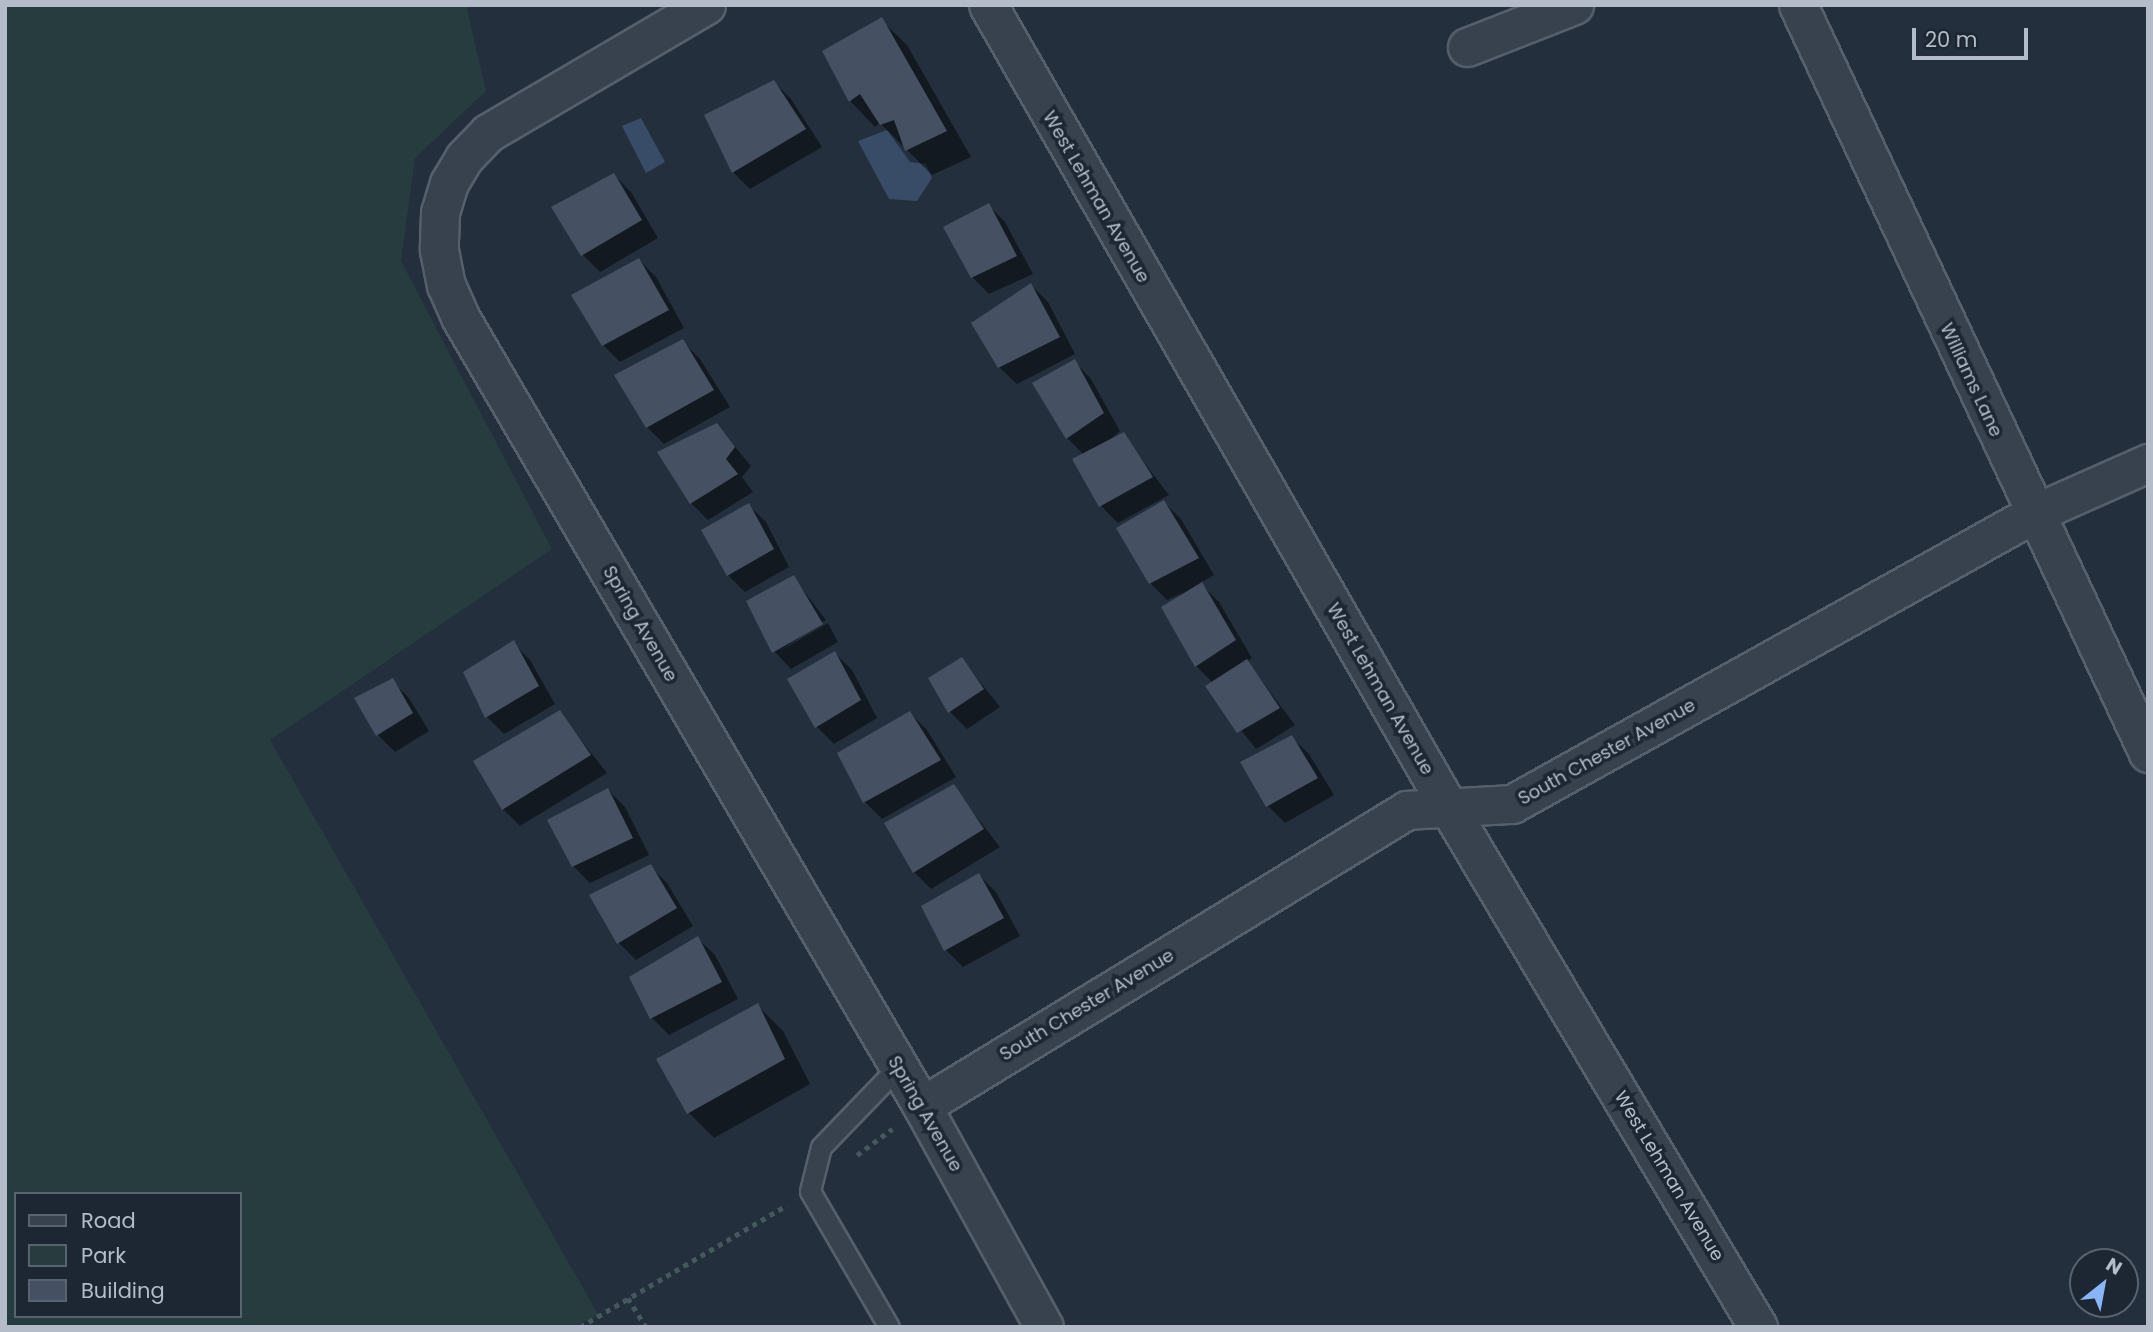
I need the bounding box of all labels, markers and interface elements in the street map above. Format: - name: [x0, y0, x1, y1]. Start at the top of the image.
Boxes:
- scale bar: [1915, 14, 2030, 58]
- text: 20 m: [1925, 25, 1978, 54]
- street label: West Lehman Avenue: [1038, 107, 1154, 287]
- street label: Williams Lane: [1935, 320, 2007, 440]
- street label: Spring Avenue: [598, 562, 682, 686]
- street label: West Lehman Avenue: [1322, 599, 1438, 779]
- street label: South Chester Avenue: [1515, 694, 1699, 810]
- street label: South Chester Avenue: [996, 944, 1178, 1066]
- street label: Spring Avenue: [883, 1052, 967, 1176]
- street label: West Lehman Avenue: [1610, 1087, 1728, 1265]
- legend: [14, 1192, 242, 1318]
- text: Road: [81, 1206, 136, 1235]
- text: Park: [81, 1241, 126, 1270]
- north arrow: [2069, 1248, 2139, 1318]
- text: N: [2101, 1251, 2127, 1282]
- text: Building: [81, 1276, 165, 1305]

